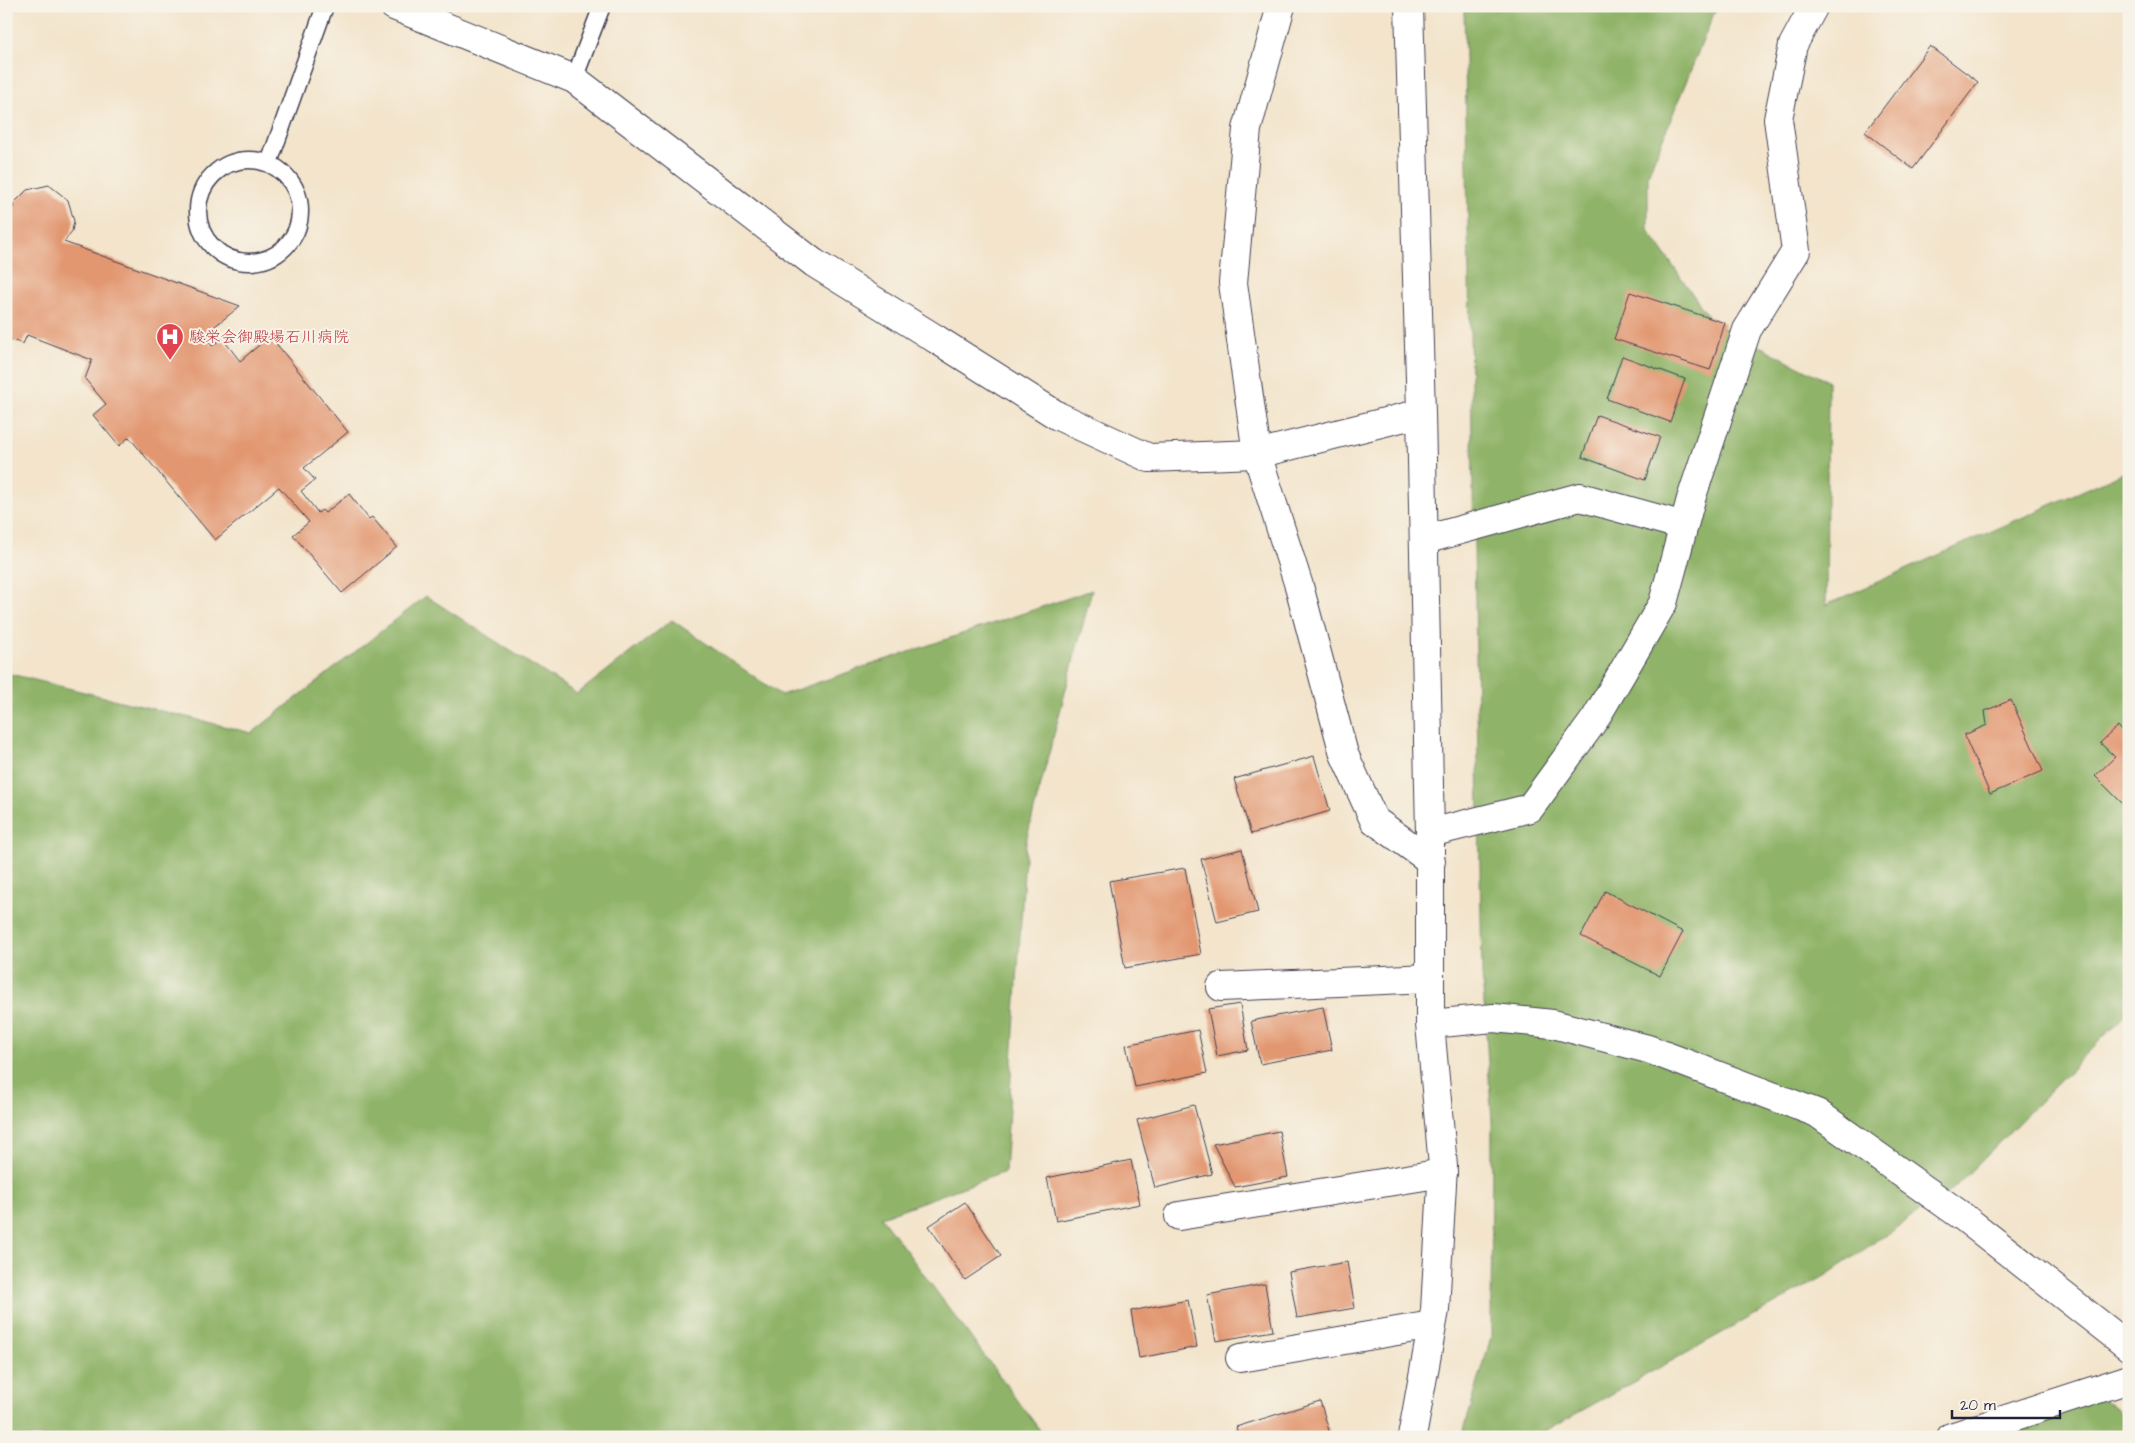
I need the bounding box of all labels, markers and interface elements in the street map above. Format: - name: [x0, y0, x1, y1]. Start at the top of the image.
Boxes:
- hospital icon: 駿栄会御殿場石川病院: [155, 322, 185, 361]
- place label: 駿栄会御殿場石川病院: [189, 326, 349, 348]
- scale bar: [1952, 1388, 2060, 1420]
- text: 20 m: [1960, 1395, 1996, 1416]

